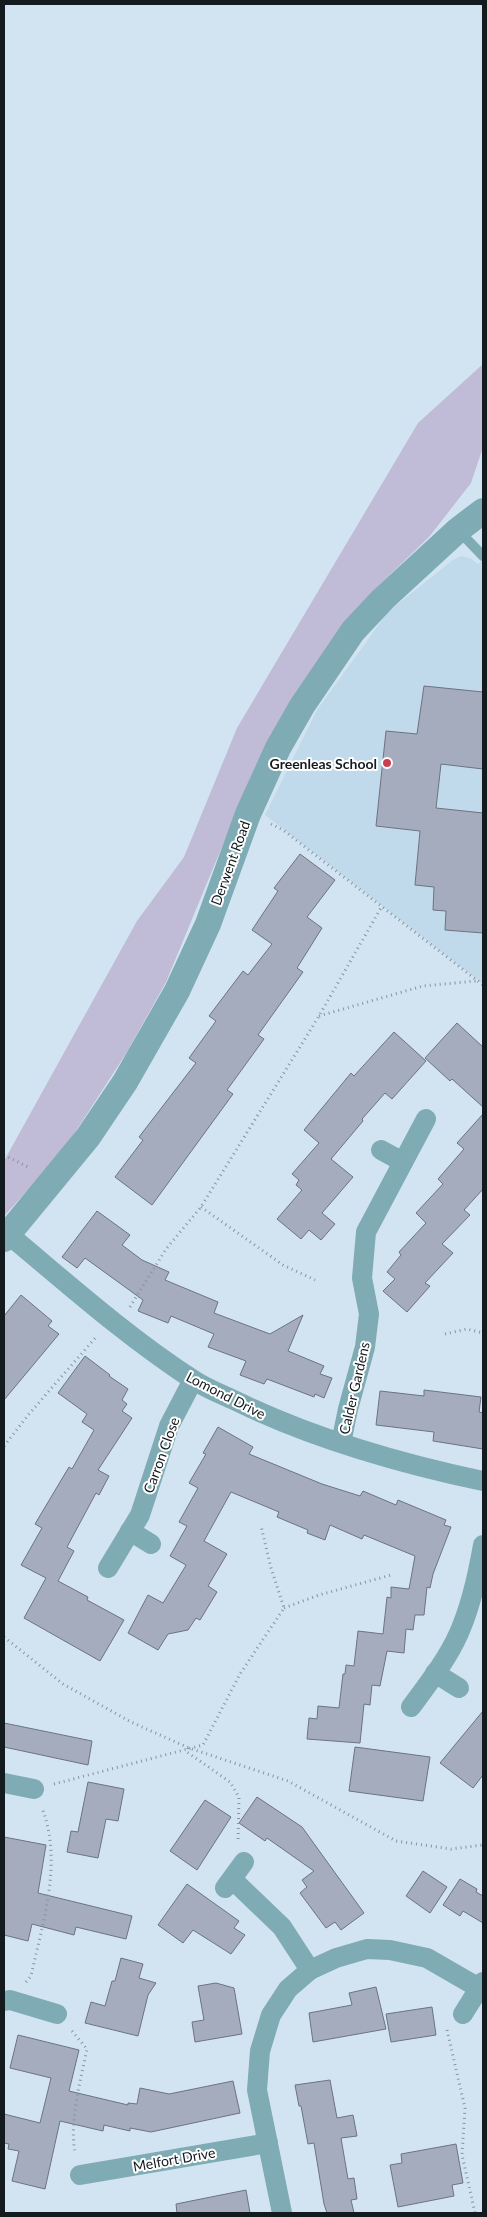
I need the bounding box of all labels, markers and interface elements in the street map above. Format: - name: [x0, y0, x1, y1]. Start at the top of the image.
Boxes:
- place label: Greenleas School: [270, 755, 377, 772]
- marker: Greenleas School: [381, 757, 393, 769]
- street label: Derwent Road: [207, 818, 253, 908]
- street label: Calder Gardens: [335, 1340, 373, 1436]
- street label: Lomond Drive: [184, 1368, 268, 1422]
- street label: Carron Close: [139, 1415, 183, 1495]
- street label: Melfort Drive: [132, 2143, 216, 2175]

